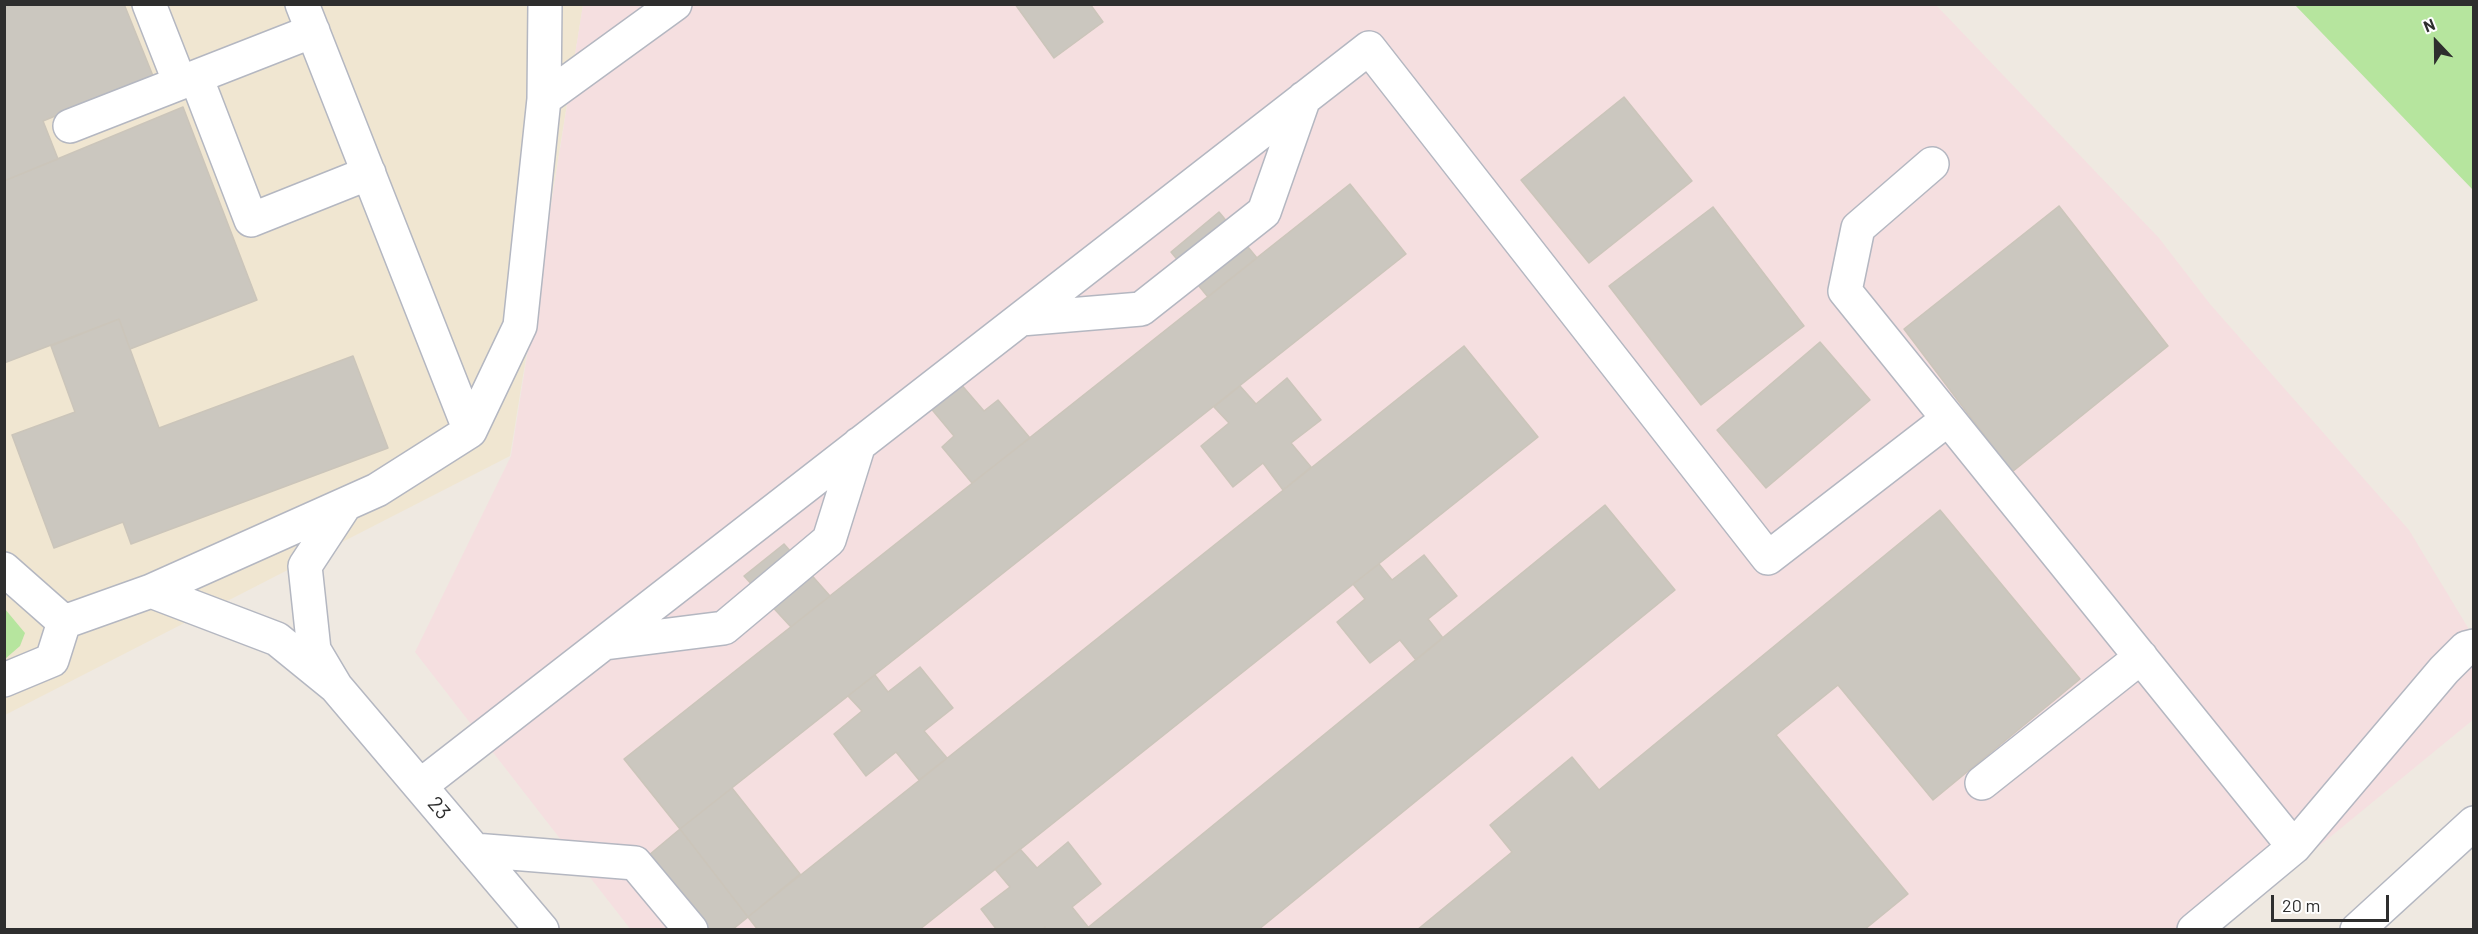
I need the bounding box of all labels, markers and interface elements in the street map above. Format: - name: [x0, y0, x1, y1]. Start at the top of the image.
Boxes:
- north arrow: [2406, 12, 2466, 72]
- text: N: [2421, 14, 2438, 36]
- street label: 23: [422, 791, 456, 825]
- scale bar: [2274, 883, 2392, 921]
- text: 20 m: [2282, 894, 2320, 916]

